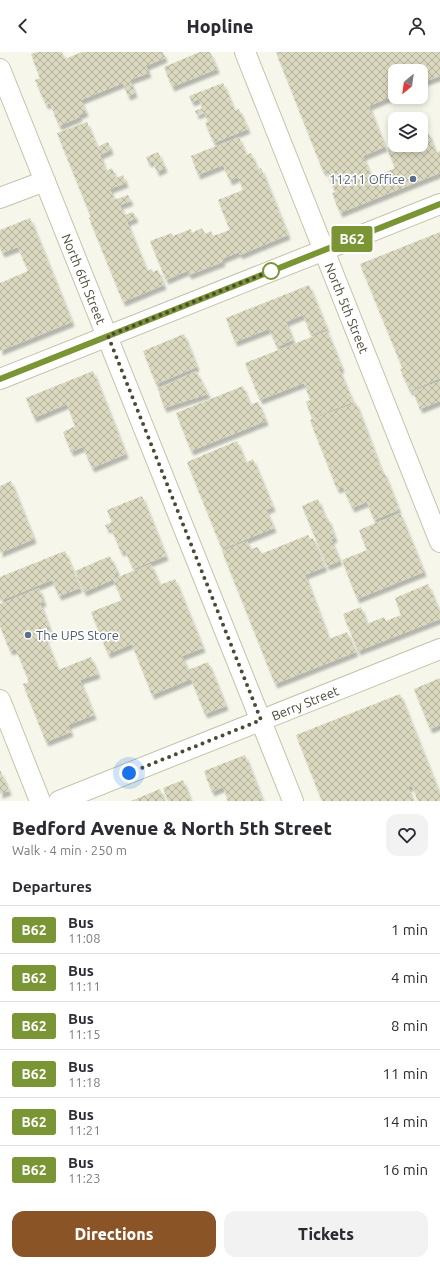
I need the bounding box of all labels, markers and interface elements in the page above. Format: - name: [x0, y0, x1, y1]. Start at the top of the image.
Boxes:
- icon: back: [12, 15, 34, 37]
- icon: person: [406, 15, 428, 37]
- text: Hopline: [186, 16, 254, 36]
- north arrow: [388, 64, 428, 104]
- map controls: [388, 64, 428, 152]
- button: layers: [388, 112, 428, 152]
- place label: 11211 Office: [329, 172, 405, 186]
- marker: 11211 Office: [408, 174, 418, 184]
- line badge: B62: [329, 226, 375, 252]
- text: B62: [339, 231, 365, 247]
- street label: North 6th Street: [59, 232, 109, 326]
- street label: North 5th Street: [322, 261, 372, 355]
- unlabelled marker: [262, 262, 280, 280]
- place label: The UPS Store: [36, 628, 119, 642]
- marker: The UPS Store: [23, 630, 33, 640]
- street label: Berry Street: [269, 683, 341, 723]
- your location: [119, 763, 139, 783]
- button: heart: [386, 814, 428, 856]
- text: Bedford Avenue & North 5th Street: [12, 817, 332, 839]
- text: Walk · 4 min · 250 m: [12, 843, 127, 857]
- text: Departures: [12, 878, 92, 895]
- text: Bus: [68, 914, 94, 931]
- text: 1 min: [391, 921, 428, 938]
- text: B62: [21, 922, 47, 938]
- text: 11:08: [68, 931, 101, 945]
- text: Bus: [68, 962, 94, 979]
- text: 4 min: [391, 969, 428, 986]
- text: B62: [21, 970, 47, 986]
- text: 11:11: [68, 979, 101, 993]
- text: Bus: [68, 1010, 94, 1027]
- text: 8 min: [391, 1017, 428, 1034]
- text: B62: [21, 1018, 47, 1034]
- text: 11:15: [68, 1027, 101, 1041]
- text: Bus: [68, 1058, 94, 1075]
- text: 11 min: [382, 1065, 428, 1082]
- text: B62: [21, 1066, 47, 1082]
- text: 11:18: [68, 1075, 101, 1089]
- text: Bus: [68, 1106, 94, 1123]
- text: 14 min: [382, 1113, 428, 1130]
- text: B62: [21, 1114, 47, 1130]
- text: 11:21: [68, 1123, 101, 1137]
- text: Bus: [68, 1154, 94, 1171]
- text: 16 min: [382, 1161, 428, 1178]
- text: B62: [21, 1162, 47, 1178]
- text: 11:23: [68, 1171, 101, 1185]
- button: Directions: [12, 1211, 216, 1257]
- button: Tickets: [224, 1211, 428, 1257]

